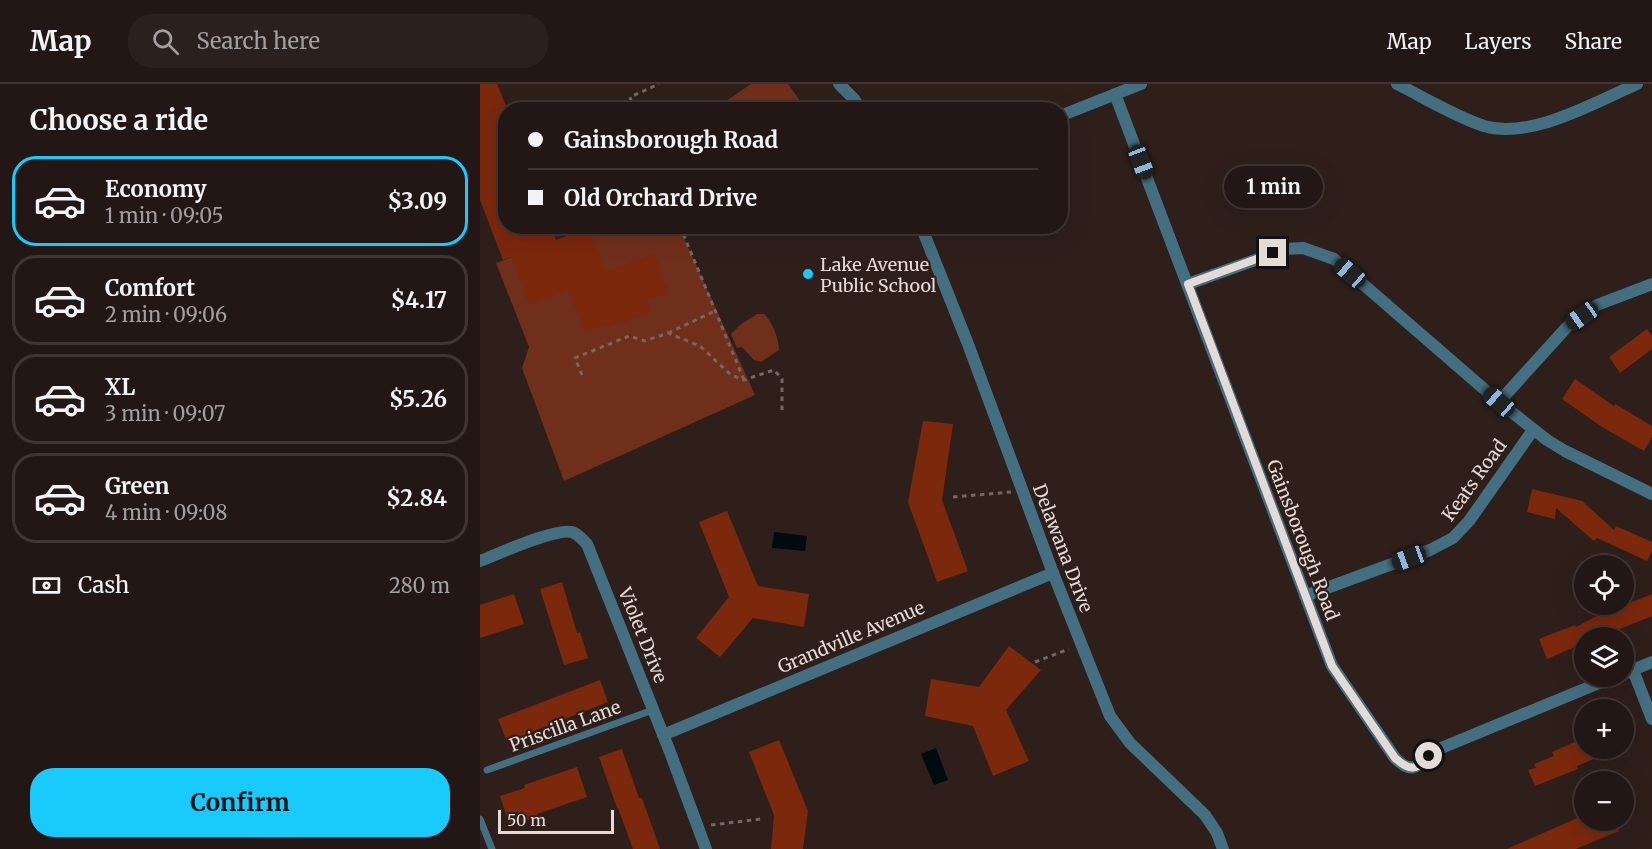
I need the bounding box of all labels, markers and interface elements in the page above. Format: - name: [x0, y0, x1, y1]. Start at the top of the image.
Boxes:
- search box: [128, 14, 548, 68]
- text: Map: [30, 23, 92, 59]
- icon: search: [149, 25, 182, 58]
- text: Search here: [197, 27, 320, 55]
- text: Map: [1387, 28, 1432, 55]
- text: Layers: [1465, 28, 1532, 55]
- text: Share: [1565, 28, 1622, 55]
- text: Choose a ride: [30, 103, 208, 137]
- text: Gainsborough Road: [564, 126, 778, 154]
- car: [1126, 142, 1156, 182]
- callout: 1 min: [1224, 166, 1322, 208]
- icon: car: [33, 174, 87, 228]
- text: 1 min: [1246, 174, 1301, 199]
- text: Economy: [105, 175, 206, 203]
- text: Old Orchard Drive: [564, 184, 757, 212]
- text: $3.09: [387, 187, 447, 215]
- text: 1 min · 09:05: [105, 203, 223, 228]
- route end: [1259, 239, 1286, 266]
- place label: Lake Avenue Public School: [820, 253, 937, 297]
- car: [1331, 254, 1369, 292]
- marker: Lake Avenue Public School: [801, 267, 815, 281]
- icon: car: [33, 273, 87, 327]
- text: Comfort: [105, 274, 195, 302]
- text: $4.17: [391, 286, 447, 314]
- car: [1562, 298, 1602, 334]
- text: 2 min · 09:06: [105, 302, 227, 327]
- icon: car: [33, 372, 87, 426]
- text: XL: [105, 373, 135, 401]
- car: [1480, 383, 1518, 421]
- text: $5.26: [389, 385, 447, 413]
- text: 3 min · 09:07: [105, 401, 226, 426]
- street label: Keats Road: [1437, 435, 1511, 525]
- street label: Gainsborough Road: [1262, 456, 1344, 624]
- icon: car: [33, 471, 87, 525]
- text: Green: [105, 472, 169, 500]
- street label: Delawana Drive: [1028, 480, 1098, 616]
- text: $2.84: [386, 484, 447, 512]
- text: 4 min · 09:08: [105, 500, 227, 525]
- car: [1389, 543, 1429, 573]
- map controls: [1574, 555, 1634, 831]
- button: locate: [1574, 555, 1634, 615]
- icon: cash: [30, 569, 63, 602]
- text: Cash: [78, 571, 129, 599]
- text: 280 m: [389, 573, 450, 598]
- street label: Violet Drive: [613, 583, 673, 686]
- street label: Grandville Avenue: [774, 596, 928, 678]
- button: layers: [1574, 627, 1634, 687]
- street label: Priscilla Lane: [506, 695, 624, 757]
- button: +: [1574, 699, 1634, 759]
- route start: [1415, 742, 1442, 769]
- button: Confirm: [30, 768, 450, 837]
- button: −: [1574, 771, 1634, 831]
- scale bar: [498, 807, 614, 834]
- text: 50 m: [507, 810, 546, 830]

